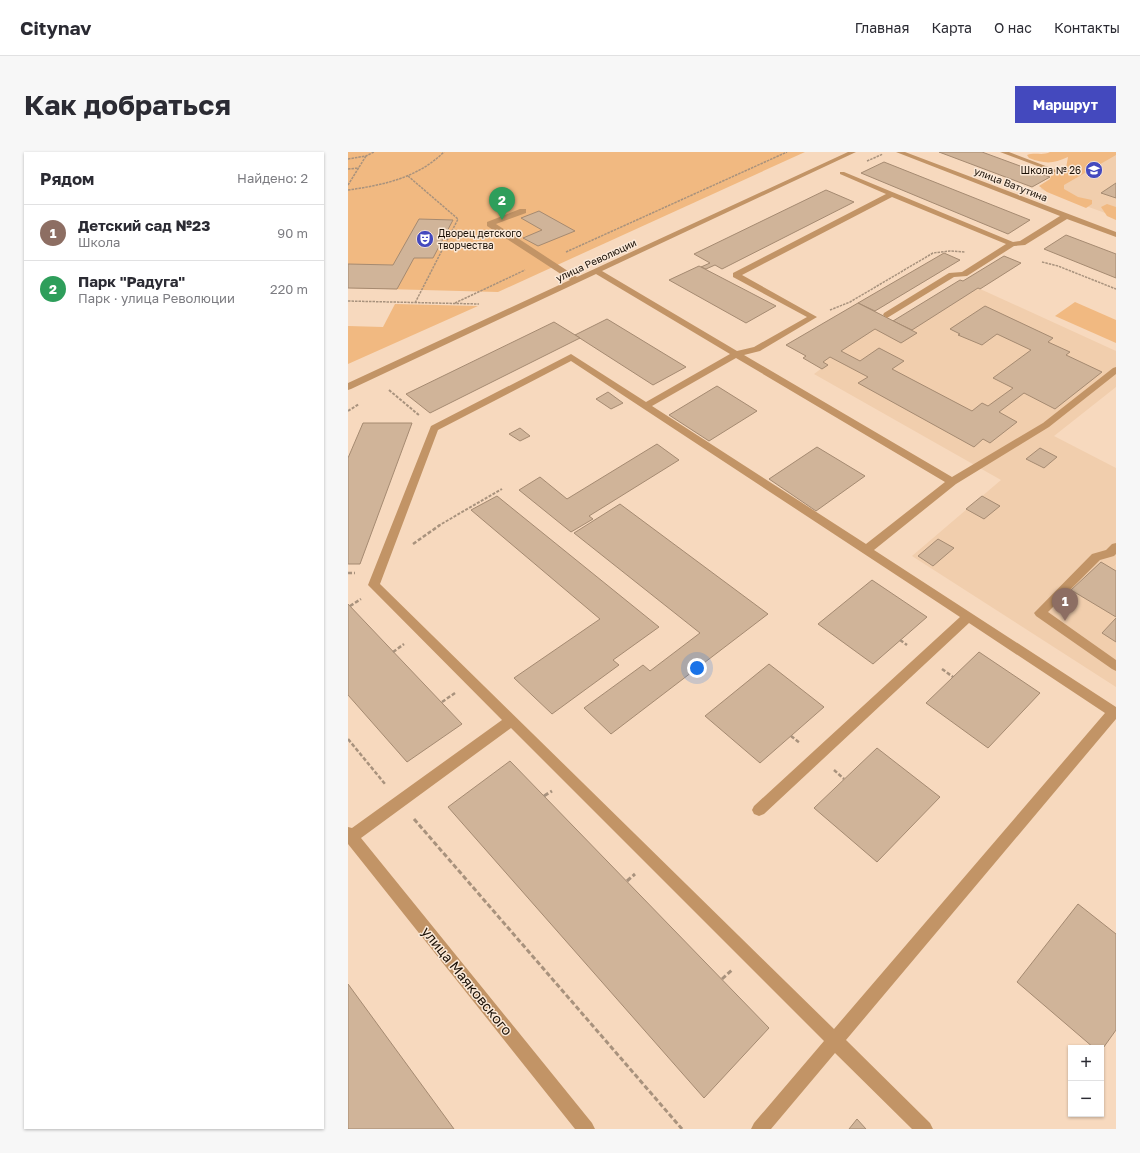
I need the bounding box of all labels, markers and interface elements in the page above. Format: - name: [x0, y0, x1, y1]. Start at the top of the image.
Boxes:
- text: Citynav: [20, 16, 92, 39]
- text: Главная: [855, 19, 909, 36]
- text: Карта: [931, 19, 972, 36]
- text: О нас: [994, 19, 1032, 36]
- text: Контакты: [1054, 19, 1120, 36]
- button: Маршрут: [1015, 86, 1116, 123]
- text: Как добраться: [24, 88, 231, 121]
- school or university icon: Школа № 26: [1084, 160, 1104, 180]
- street label: улица Ватутина: [973, 164, 1049, 204]
- place label: Школа № 26: [1021, 164, 1081, 176]
- text: Рядом: [40, 168, 94, 189]
- text: Найдено: 2: [237, 170, 308, 186]
- pin: 2: [489, 187, 515, 220]
- text: Детский сад №23: [78, 216, 210, 234]
- text: 1: [50, 225, 56, 241]
- text: 90 m: [277, 225, 308, 241]
- place label: Дворец детского творчества: [438, 227, 522, 251]
- theatre icon: Дворец детского творчества: [415, 229, 435, 249]
- text: Школа: [78, 234, 120, 250]
- street label: улица Революции: [554, 236, 638, 284]
- text: Парк "Радуга": [78, 272, 185, 290]
- text: 2: [49, 281, 57, 297]
- text: 220 m: [270, 281, 308, 297]
- text: Парк · улица Революции: [78, 290, 235, 306]
- pin: 1: [1052, 588, 1078, 621]
- your location: [687, 658, 707, 678]
- street label: улица Маяковского: [418, 923, 516, 1039]
- map controls: [1068, 1045, 1104, 1117]
- button: +: [1068, 1045, 1104, 1081]
- button: −: [1068, 1081, 1104, 1117]

